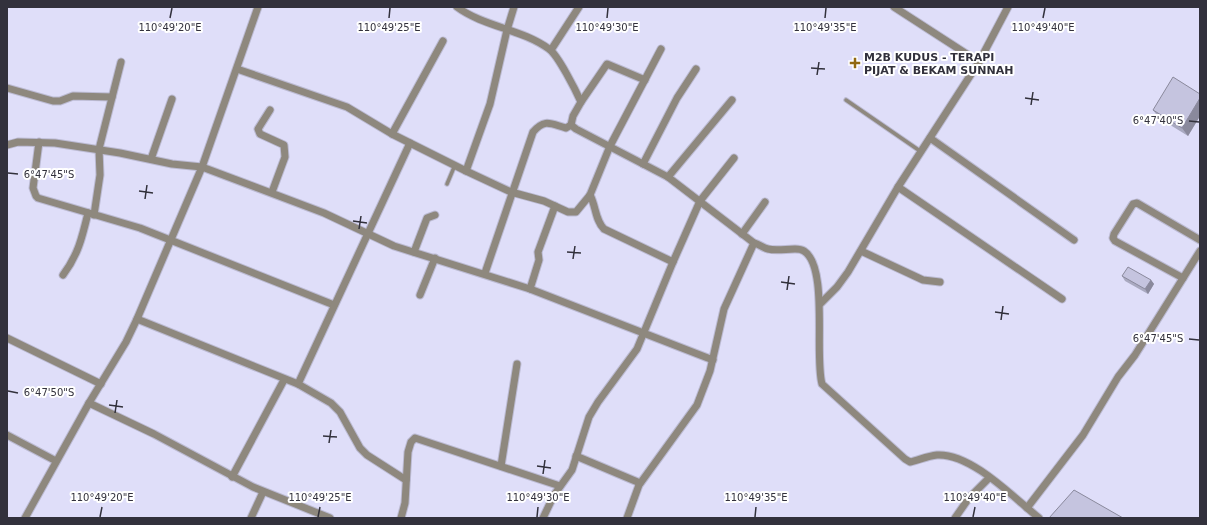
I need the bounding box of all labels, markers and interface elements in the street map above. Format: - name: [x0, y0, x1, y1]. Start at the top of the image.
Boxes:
- text: 110°49'20"E: [138, 22, 202, 33]
- text: 110°49'25"E: [357, 22, 421, 33]
- text: 110°49'30"E: [575, 22, 639, 33]
- text: 110°49'35"E: [793, 22, 857, 33]
- text: 110°49'40"E: [1011, 22, 1075, 33]
- place label: M2B KUDUS - TERAPI PIJAT & BEKAM SUNNAH: [864, 51, 1013, 77]
- marker: M2B KUDUS - TERAPI PIJAT & BEKAM SUNNAH: [849, 57, 861, 69]
- text: 6°47'40"S: [1133, 115, 1183, 126]
- text: 6°47'45"S: [24, 169, 74, 180]
- text: 6°47'45"S: [1133, 333, 1183, 344]
- text: 6°47'50"S: [24, 387, 74, 398]
- text: 110°49'20"E: [70, 492, 134, 503]
- text: 110°49'25"E: [288, 492, 352, 503]
- text: 110°49'30"E: [506, 492, 570, 503]
- text: 110°49'35"E: [724, 492, 788, 503]
- text: 110°49'40"E: [943, 492, 1007, 503]

